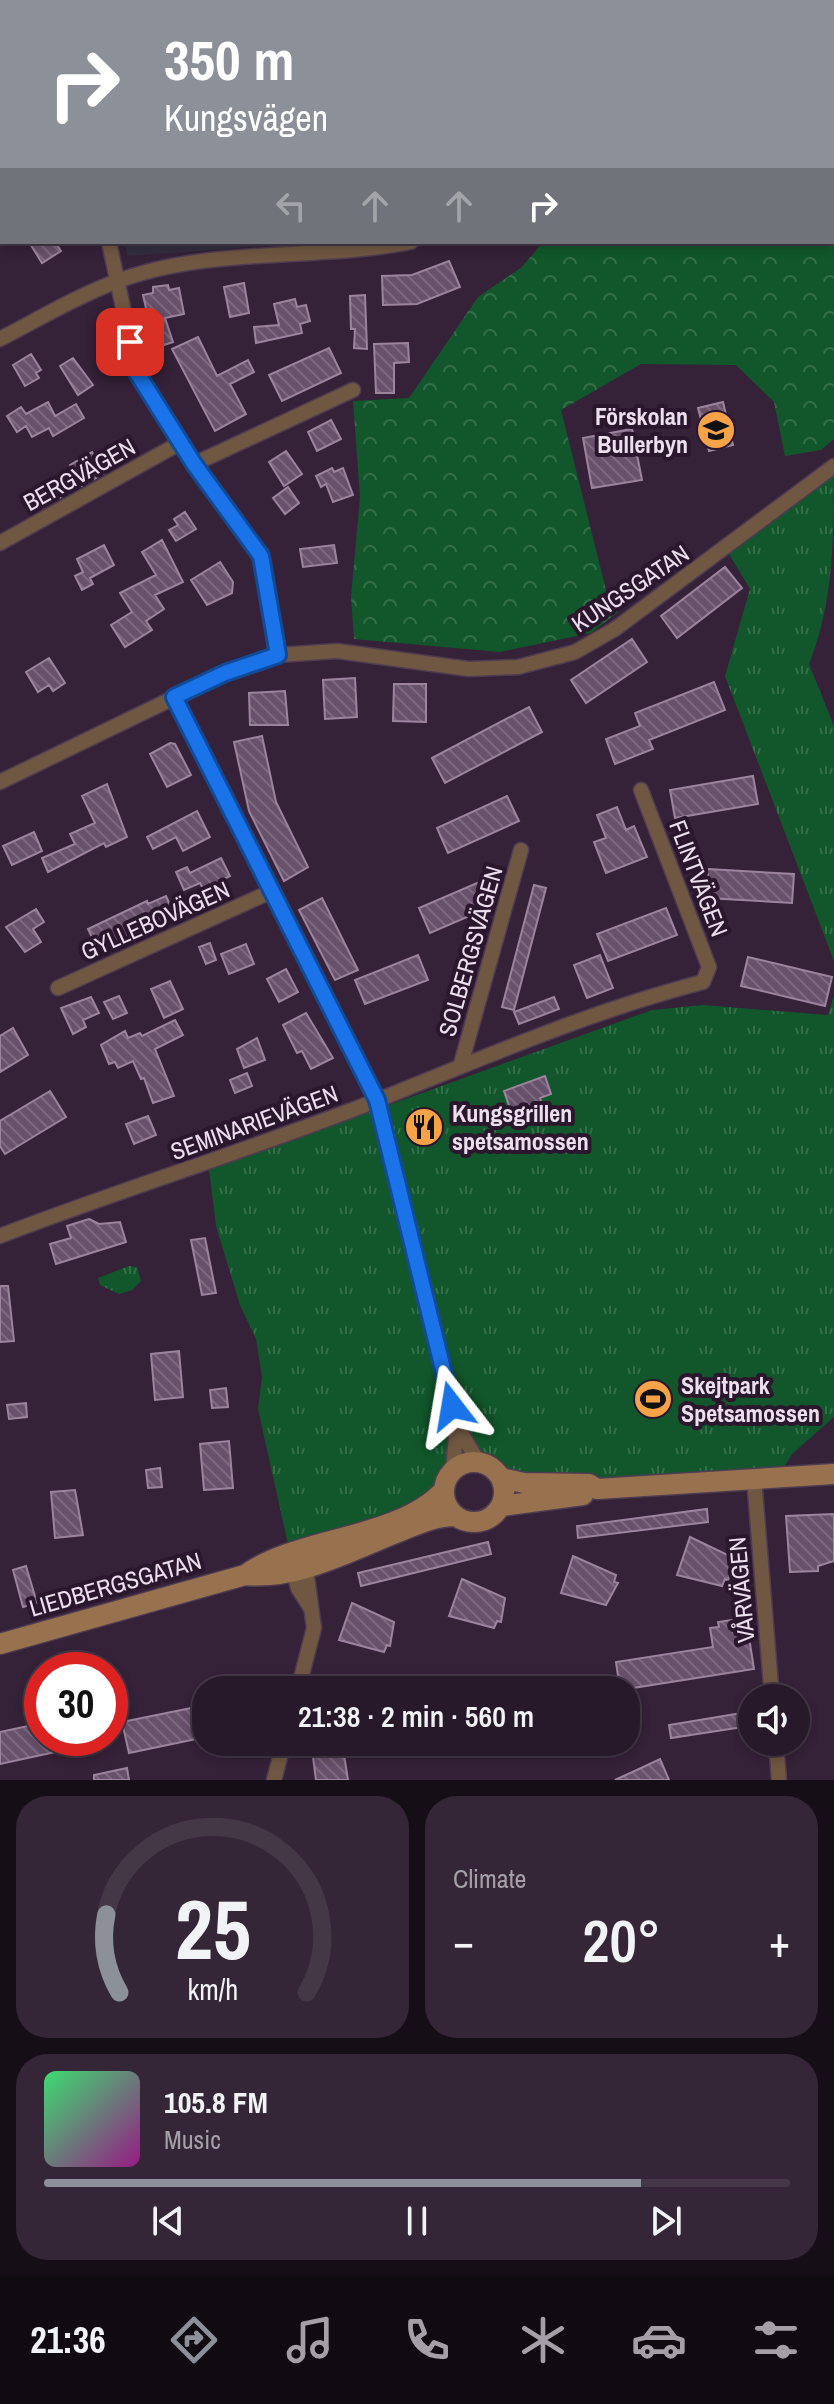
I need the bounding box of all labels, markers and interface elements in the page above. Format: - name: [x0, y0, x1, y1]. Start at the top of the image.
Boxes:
- text: 350 m: [164, 22, 294, 97]
- icon: right: [32, 32, 136, 136]
- text: Kungsvägen: [164, 94, 328, 142]
- icon: left: [269, 184, 313, 228]
- icon: ahead: [353, 184, 397, 228]
- icon: ahead: [437, 184, 481, 228]
- icon: right: [521, 184, 565, 228]
- pin: [96, 308, 164, 376]
- icon: arrive: [108, 320, 152, 364]
- place label: Förskolan Bullerbyn: [595, 400, 688, 460]
- school or university icon: Förskolan Bullerbyn: [695, 409, 737, 451]
- street label: BERGVÄGEN: [17, 430, 141, 518]
- street label: KUNGSGATAN: [565, 537, 695, 639]
- street label: FLINTVÄGEN: [662, 815, 736, 941]
- street label: SOLBERGSVÄGEN: [430, 862, 510, 1040]
- street label: GYLLEBOVÄGEN: [76, 873, 234, 967]
- street label: SEMINARIEVÄGEN: [166, 1077, 342, 1167]
- place label: Kungsgrillen spetsamossen: [452, 1097, 589, 1157]
- restaurant icon: Kungsgrillen spetsamossen: [403, 1106, 445, 1148]
- position arrow: [410, 1364, 494, 1448]
- place label: Skejtpark Spetsamossen: [681, 1369, 820, 1429]
- sports icon: Skejtpark Spetsamossen: [632, 1378, 674, 1420]
- street label: VÅRVÄGEN: [720, 1536, 762, 1644]
- street label: LIEDBERGSGATAN: [25, 1544, 205, 1624]
- speed limit sign: 30: [24, 1652, 128, 1756]
- map controls: [738, 1684, 810, 1756]
- button: sound: [738, 1684, 810, 1756]
- text: 21:38 · 2 min · 560 m: [298, 1696, 534, 1736]
- text: Climate: [453, 1861, 526, 1896]
- text: 25: [175, 1873, 250, 1985]
- text: 20°: [582, 1900, 661, 1981]
- text: −: [453, 1911, 474, 1971]
- text: +: [769, 1911, 790, 1971]
- text: km/h: [187, 1970, 238, 2009]
- text: 105.8 FM: [164, 2082, 268, 2122]
- text: Music: [164, 2122, 221, 2157]
- icon: previous: [146, 2199, 190, 2243]
- icon: pause: [395, 2199, 439, 2243]
- icon: next: [644, 2199, 688, 2243]
- icon: directions: [166, 2312, 222, 2368]
- icon: music: [282, 2312, 338, 2368]
- icon: phone: [399, 2312, 455, 2368]
- icon: climate: [515, 2312, 571, 2368]
- icon: car: [631, 2312, 687, 2368]
- icon: filters: [748, 2312, 804, 2368]
- text: 21:36: [30, 2316, 106, 2364]

